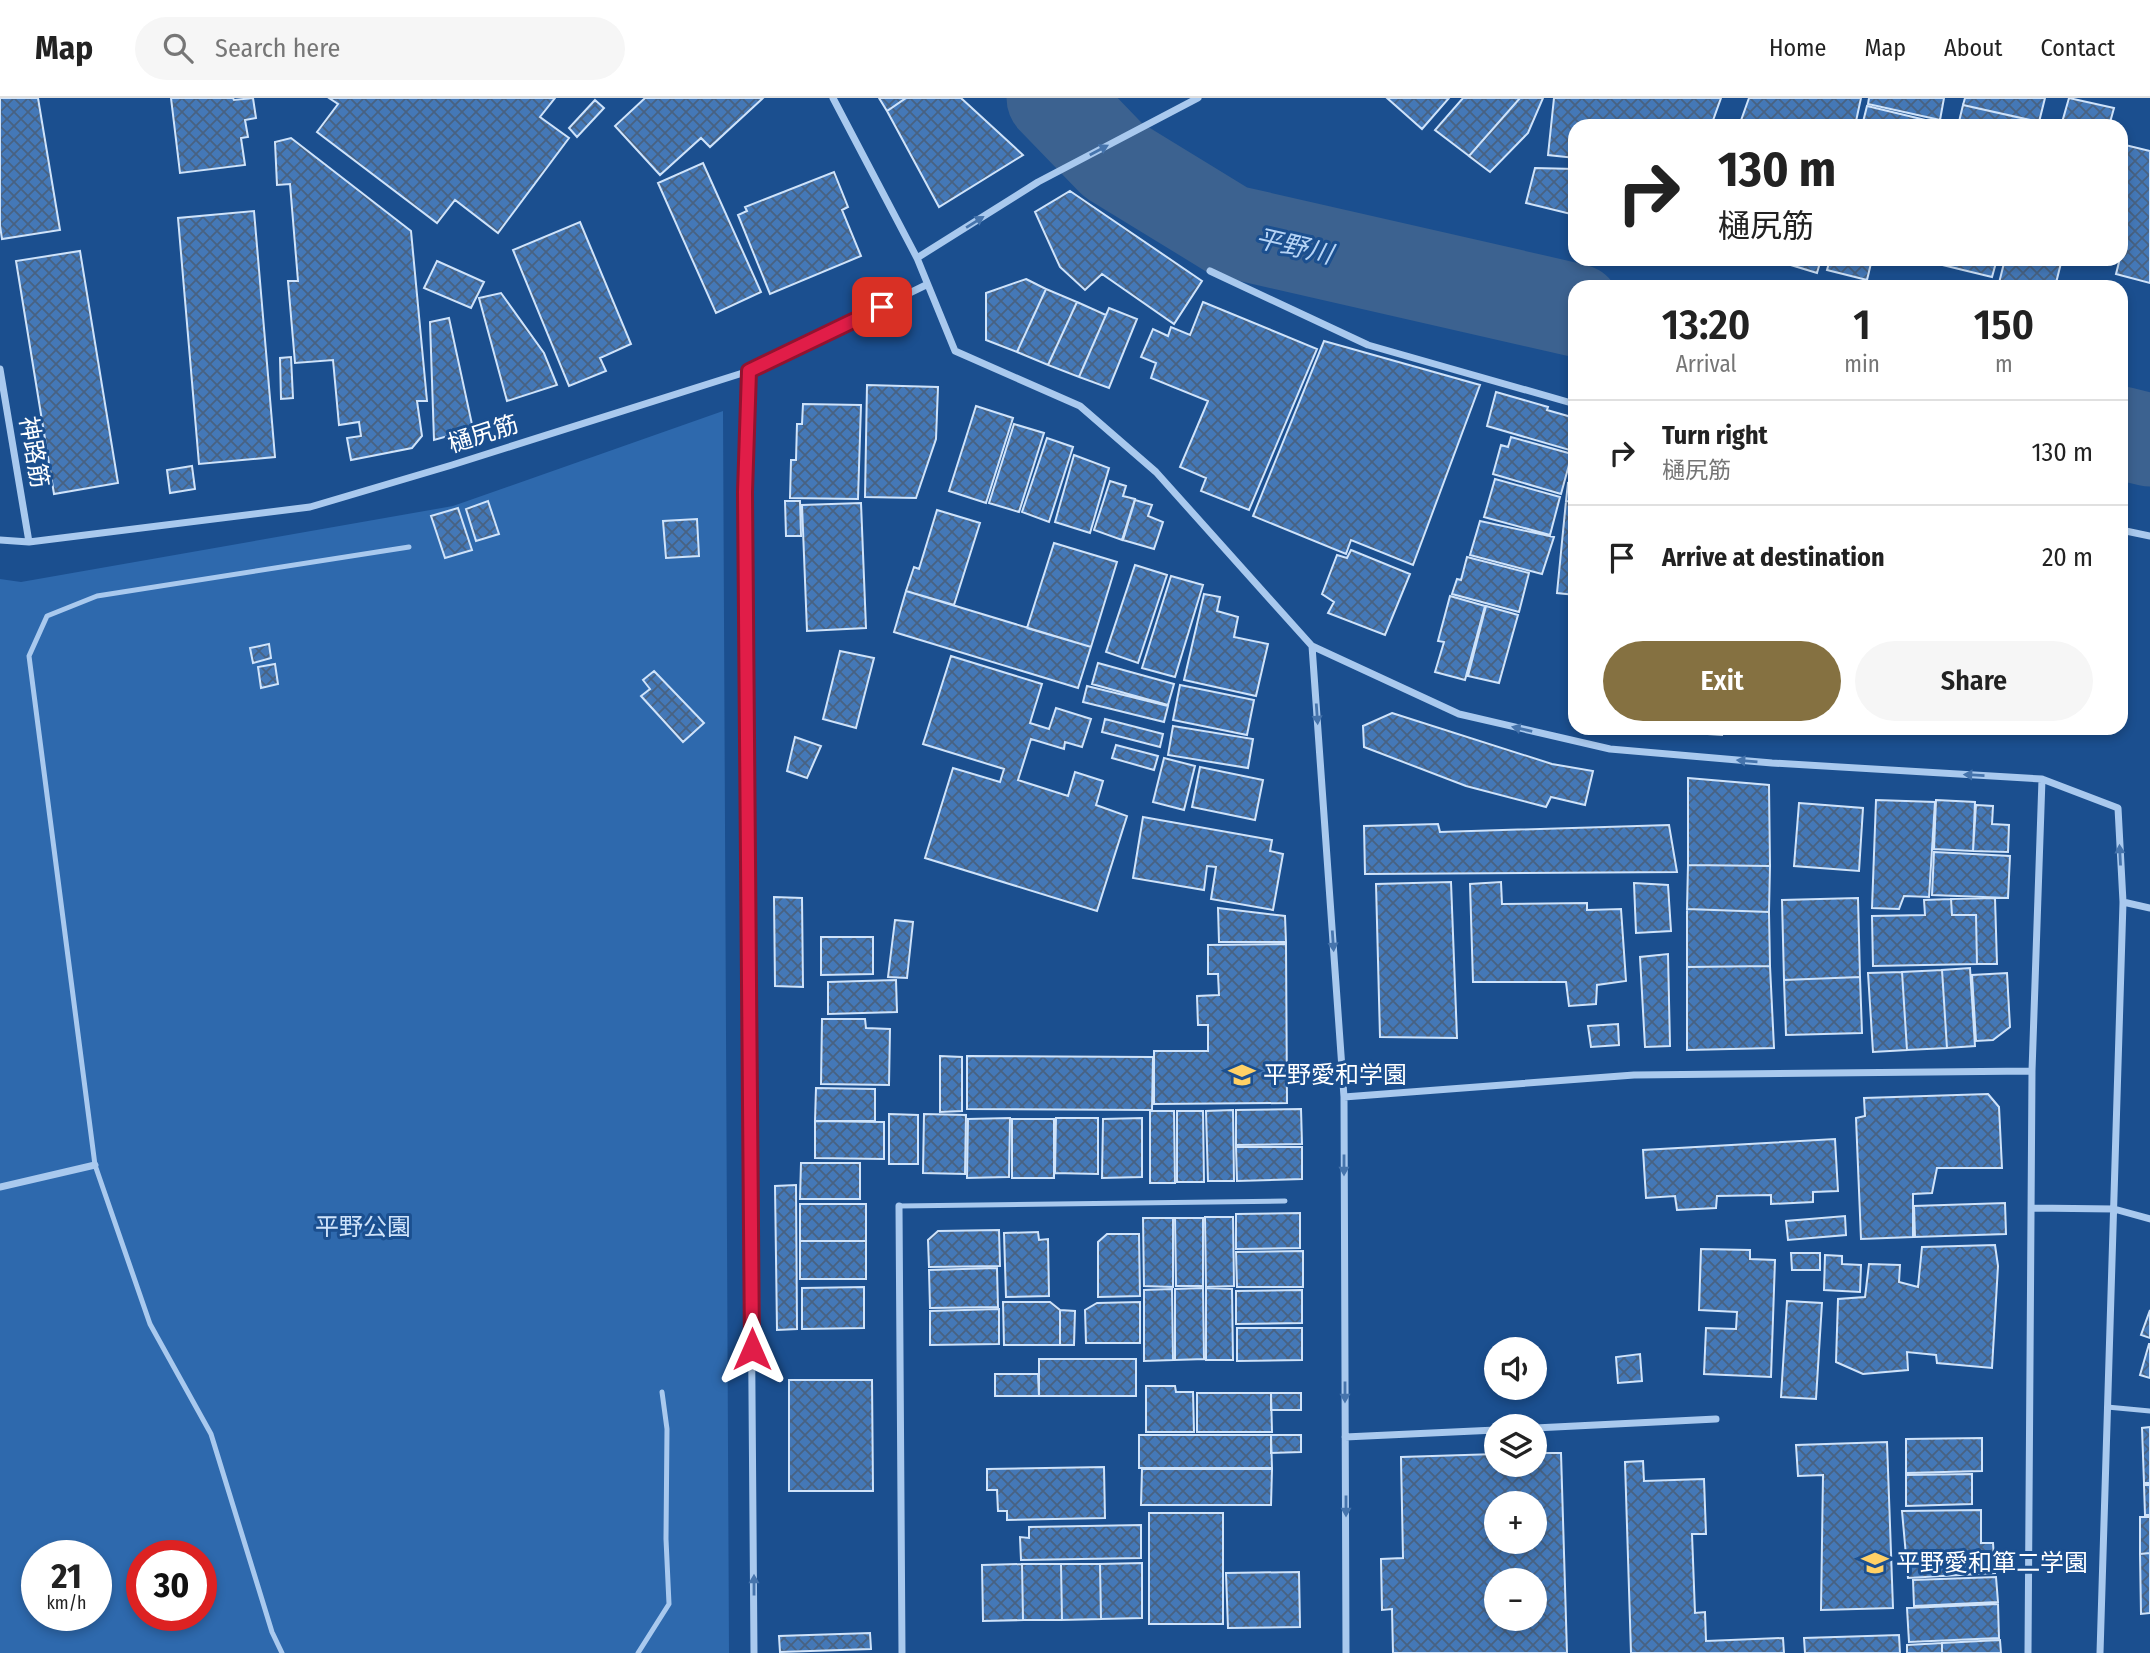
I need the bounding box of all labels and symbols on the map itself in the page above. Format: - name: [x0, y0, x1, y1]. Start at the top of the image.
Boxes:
- one-way arrow: [1089, 145, 1109, 157]
- one-way arrow: [965, 215, 985, 228]
- water label: 平野川: [1252, 223, 1338, 271]
- pin: [852, 277, 912, 337]
- street label: 樋尻筋: [444, 410, 522, 458]
- street label: 神路筋: [14, 414, 54, 490]
- one-way arrow: [1312, 704, 1323, 726]
- one-way arrow: [1511, 723, 1533, 734]
- one-way arrow: [1736, 755, 1758, 766]
- one-way arrow: [1963, 769, 1985, 780]
- one-way arrow: [2115, 844, 2126, 866]
- one-way arrow: [1328, 931, 1339, 953]
- school or university icon: 平野愛和学園: [1227, 1060, 1257, 1090]
- place label: 平野愛和学園: [1263, 1061, 1407, 1089]
- one-way arrow: [1338, 1154, 1350, 1176]
- park label: 平野公園: [315, 1213, 411, 1241]
- position arrow: [715, 1312, 789, 1386]
- one-way arrow: [1339, 1382, 1351, 1404]
- one-way arrow: [1340, 1495, 1352, 1517]
- speed limit sign: 30: [126, 1540, 217, 1631]
- school or university icon: 平野愛和箪二学園: [1860, 1548, 1890, 1578]
- place label: 平野愛和箪二学園: [1896, 1549, 2088, 1577]
- one-way arrow: [748, 1574, 760, 1596]

